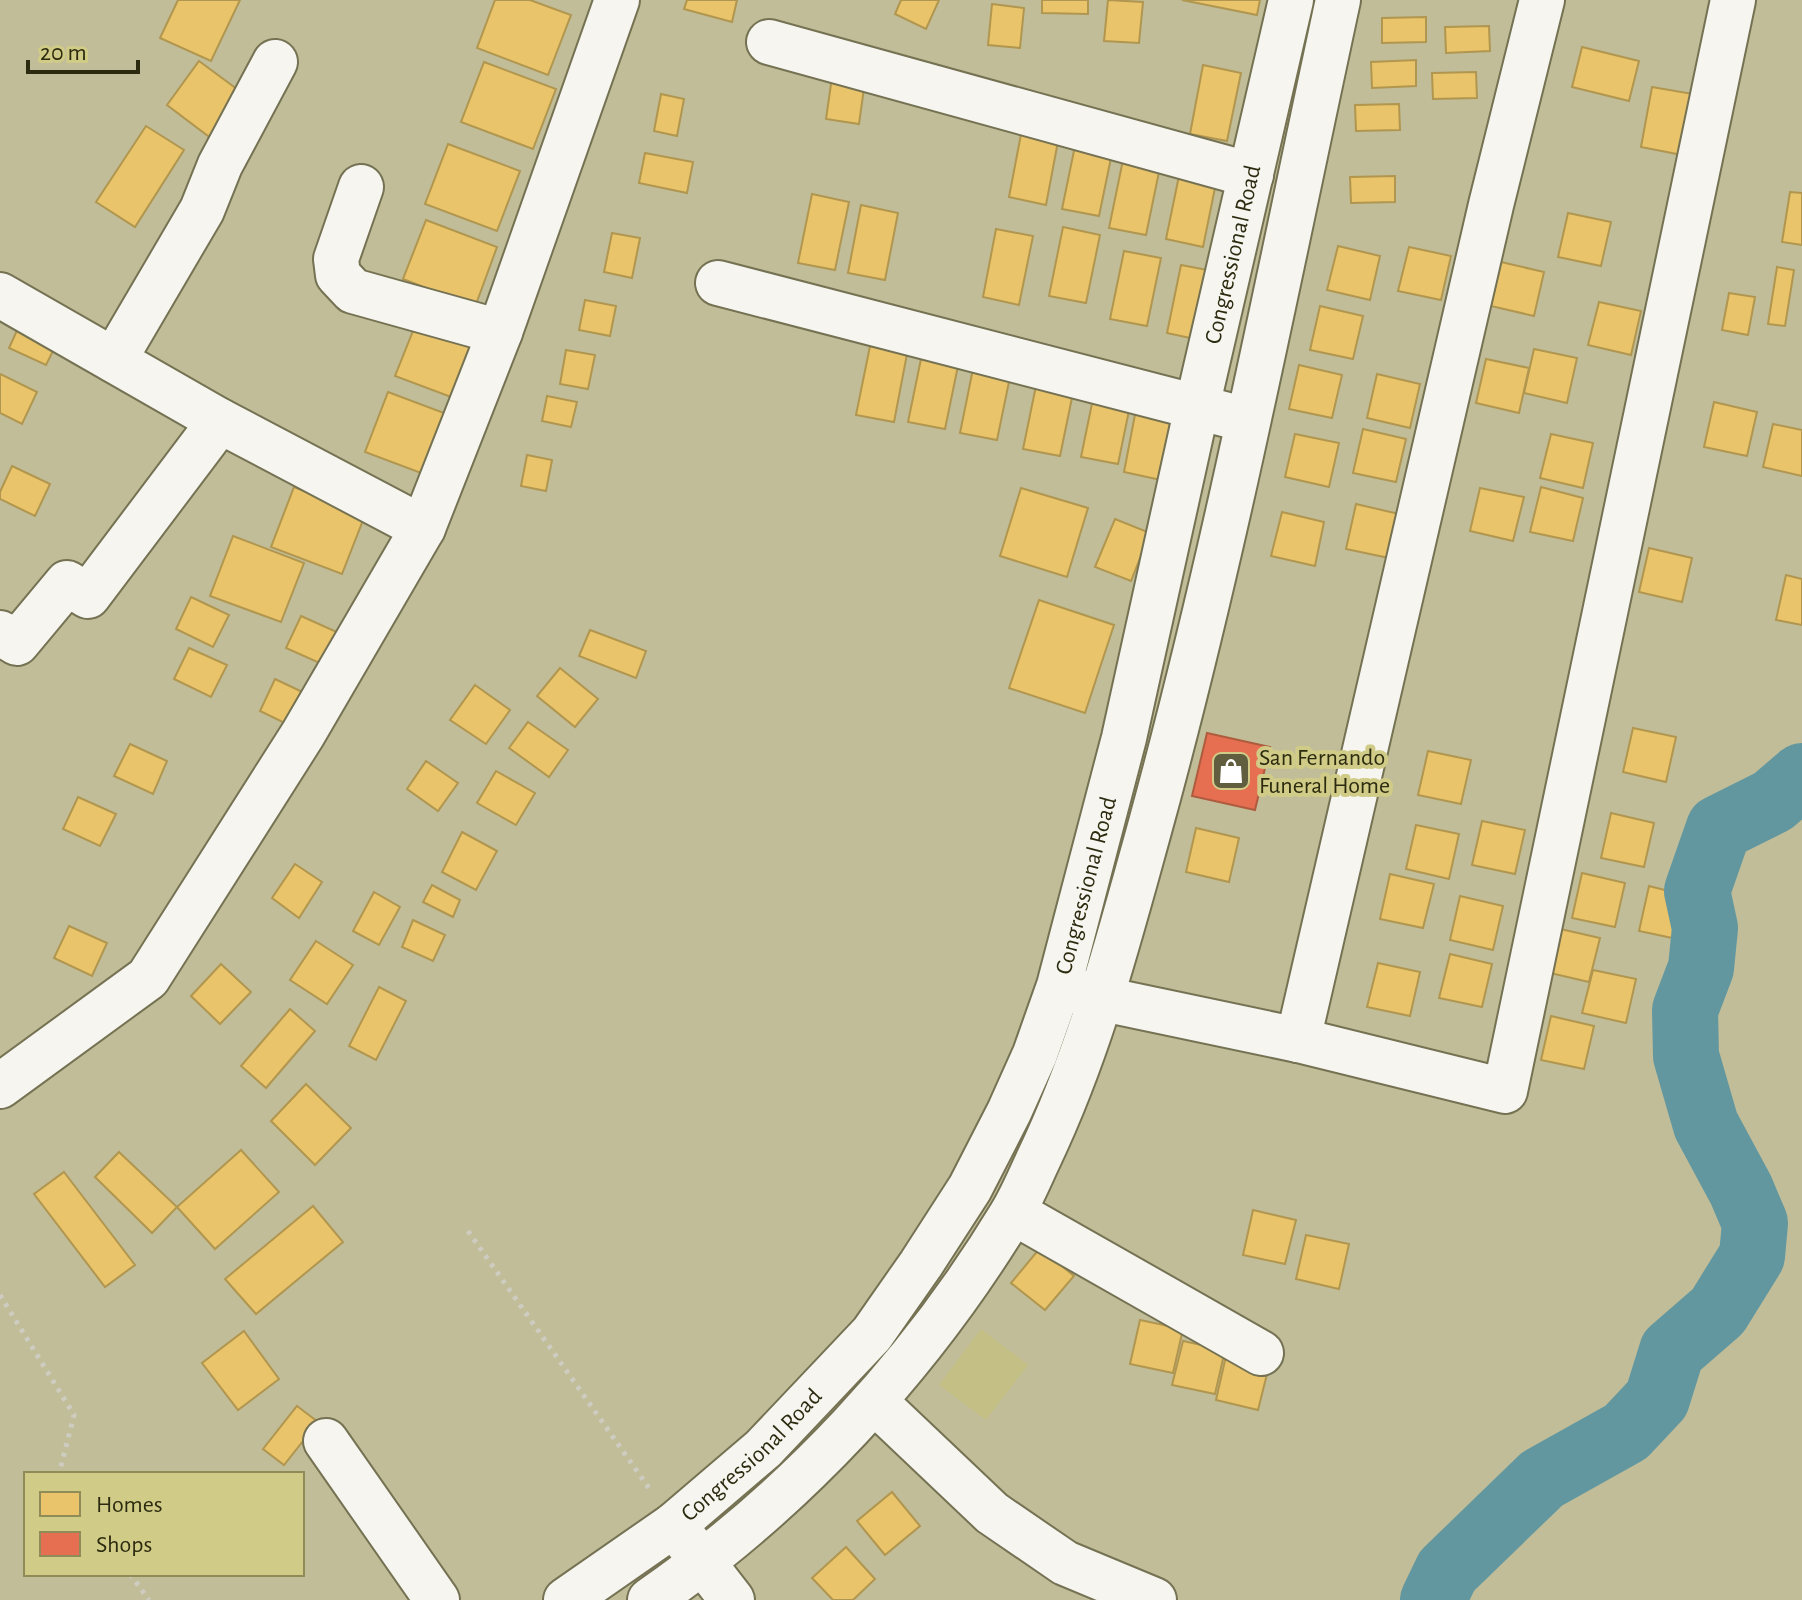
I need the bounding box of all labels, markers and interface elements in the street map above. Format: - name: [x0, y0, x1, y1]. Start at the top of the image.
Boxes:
- scale bar: [28, 24, 138, 74]
- text: 20 m: [40, 41, 87, 65]
- street label: Congressional Road: [1201, 163, 1266, 346]
- place label: San Fernando Funeral Home: [1259, 746, 1390, 798]
- shop icon: San Fernando Funeral Home: [1210, 750, 1252, 792]
- street label: Congressional Road: [1052, 794, 1121, 977]
- street label: Congressional Road: [677, 1384, 827, 1526]
- legend: [24, 1472, 304, 1576]
- text: Homes: [96, 1493, 163, 1517]
- text: Shops: [96, 1533, 152, 1557]

